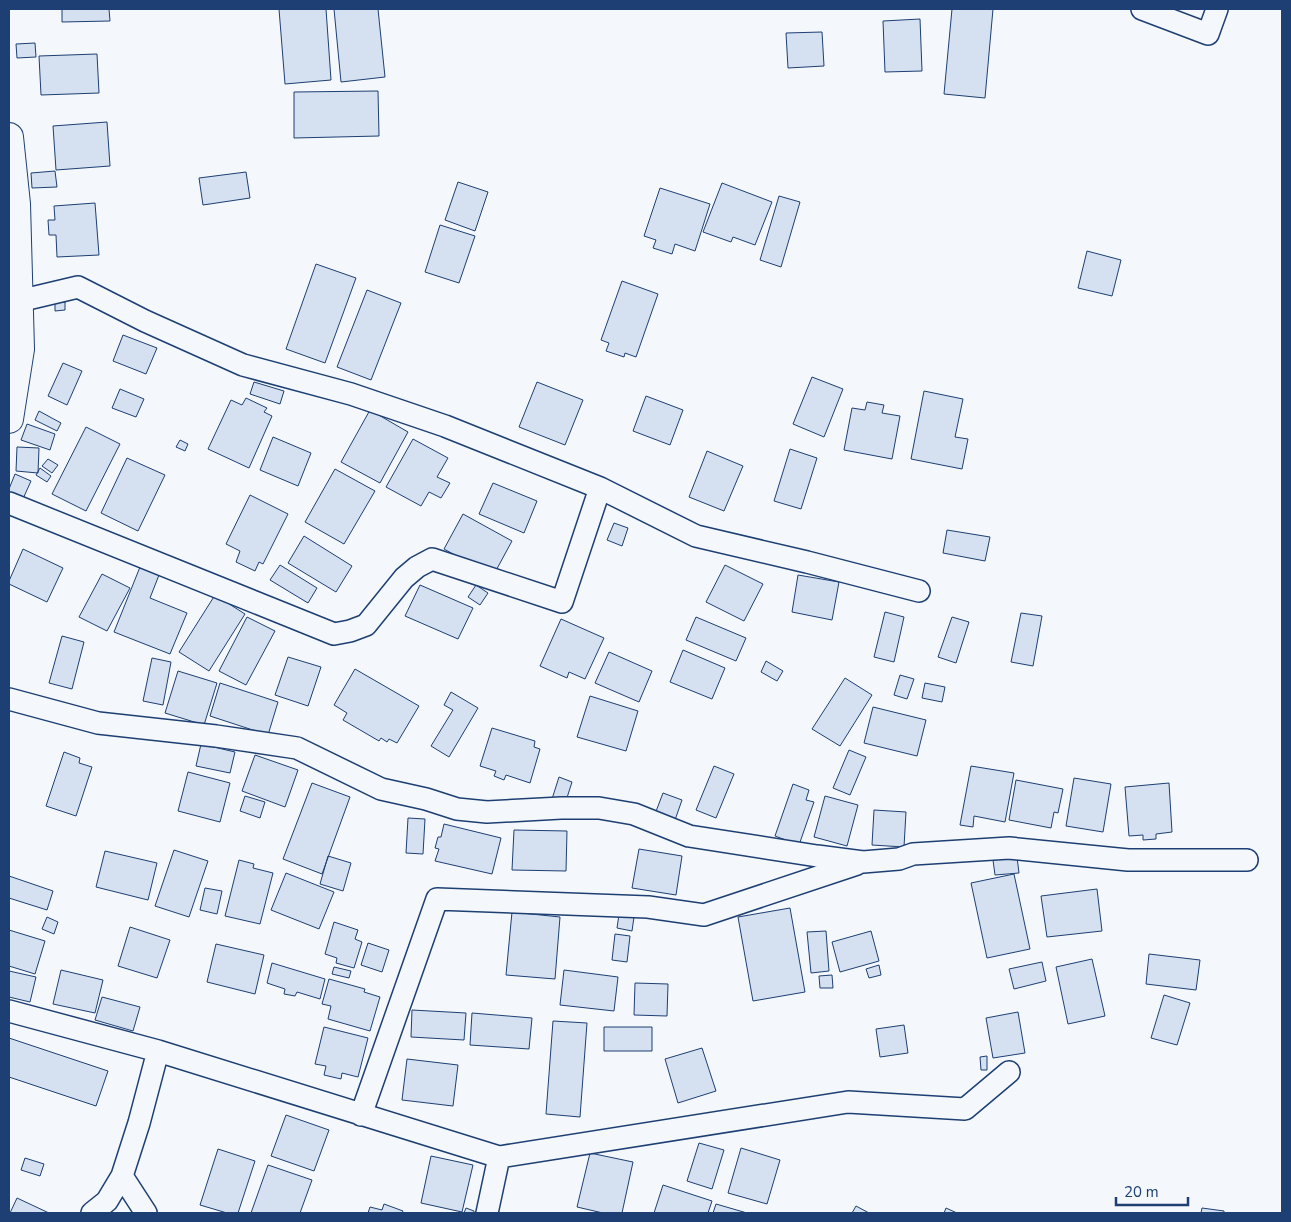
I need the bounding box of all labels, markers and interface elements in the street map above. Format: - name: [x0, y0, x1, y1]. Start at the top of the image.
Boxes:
- scale bar: [1116, 1174, 1188, 1206]
- text: 20 m: [1124, 1182, 1159, 1202]

